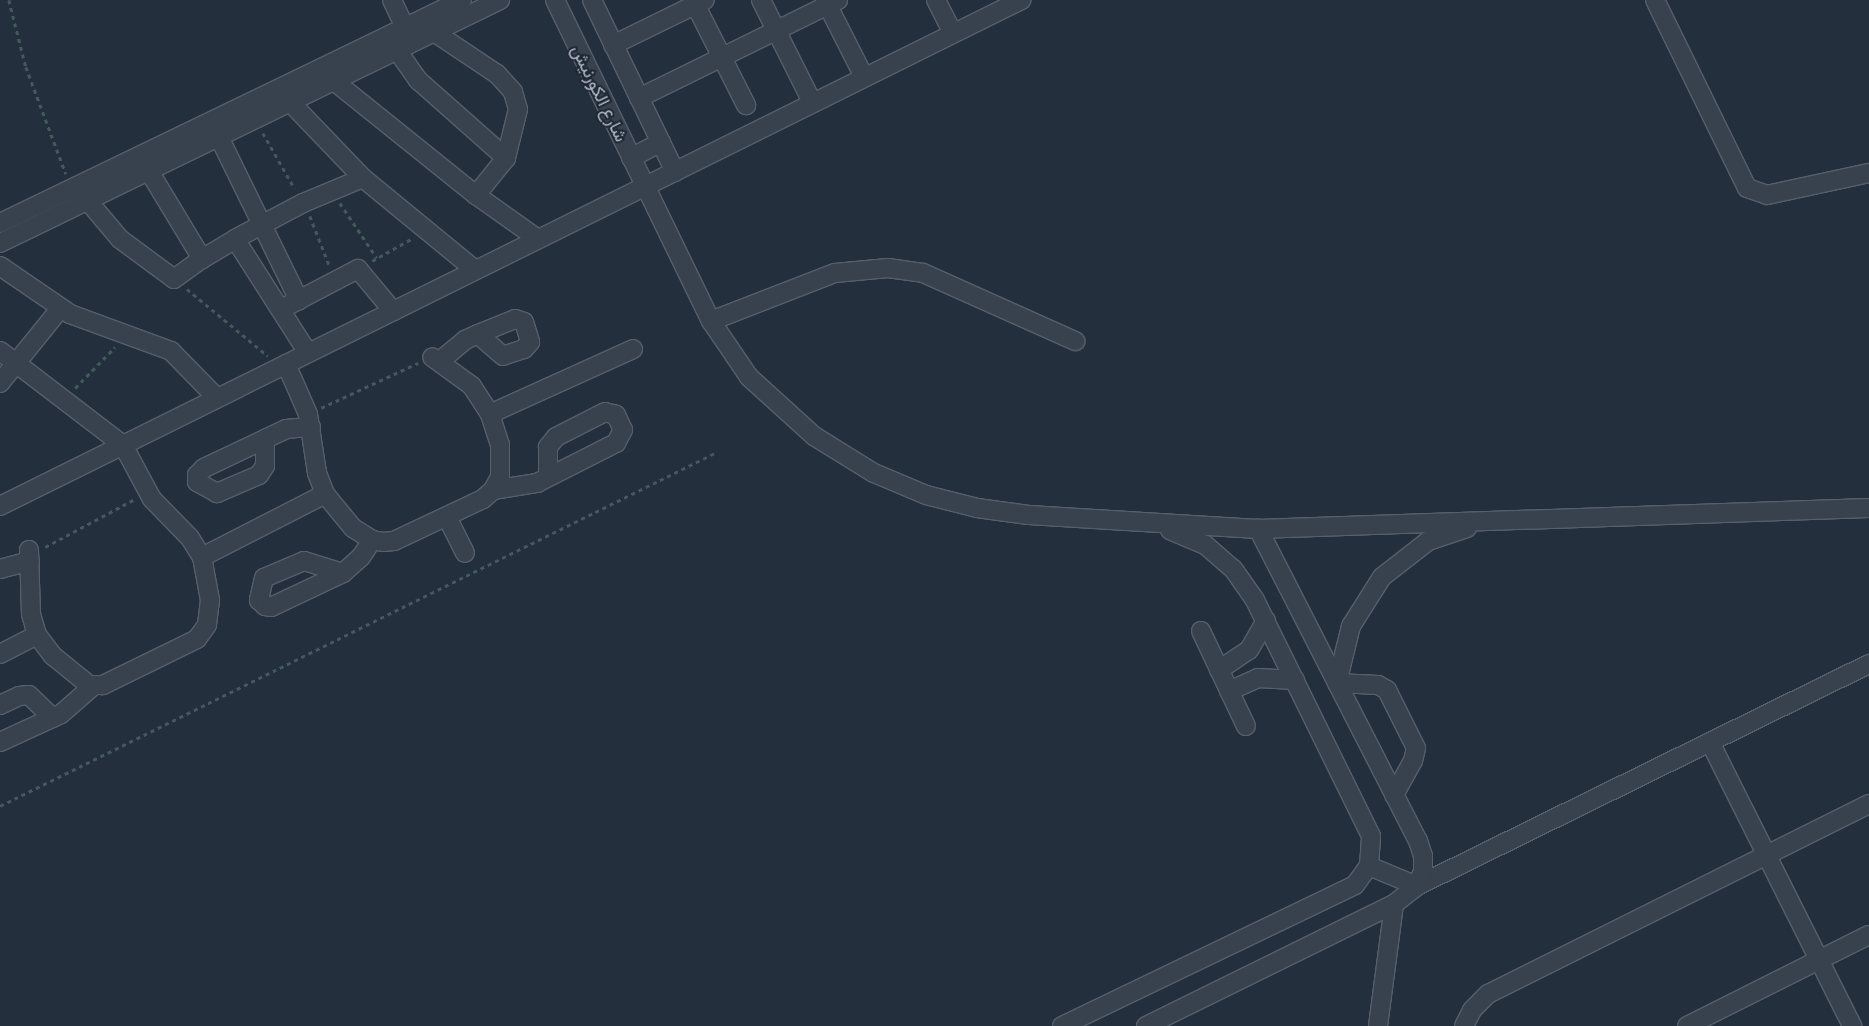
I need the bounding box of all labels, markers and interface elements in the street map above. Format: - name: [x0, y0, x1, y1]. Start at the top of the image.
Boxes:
- street label: شارع الكورنيش: [567, 41, 633, 145]

